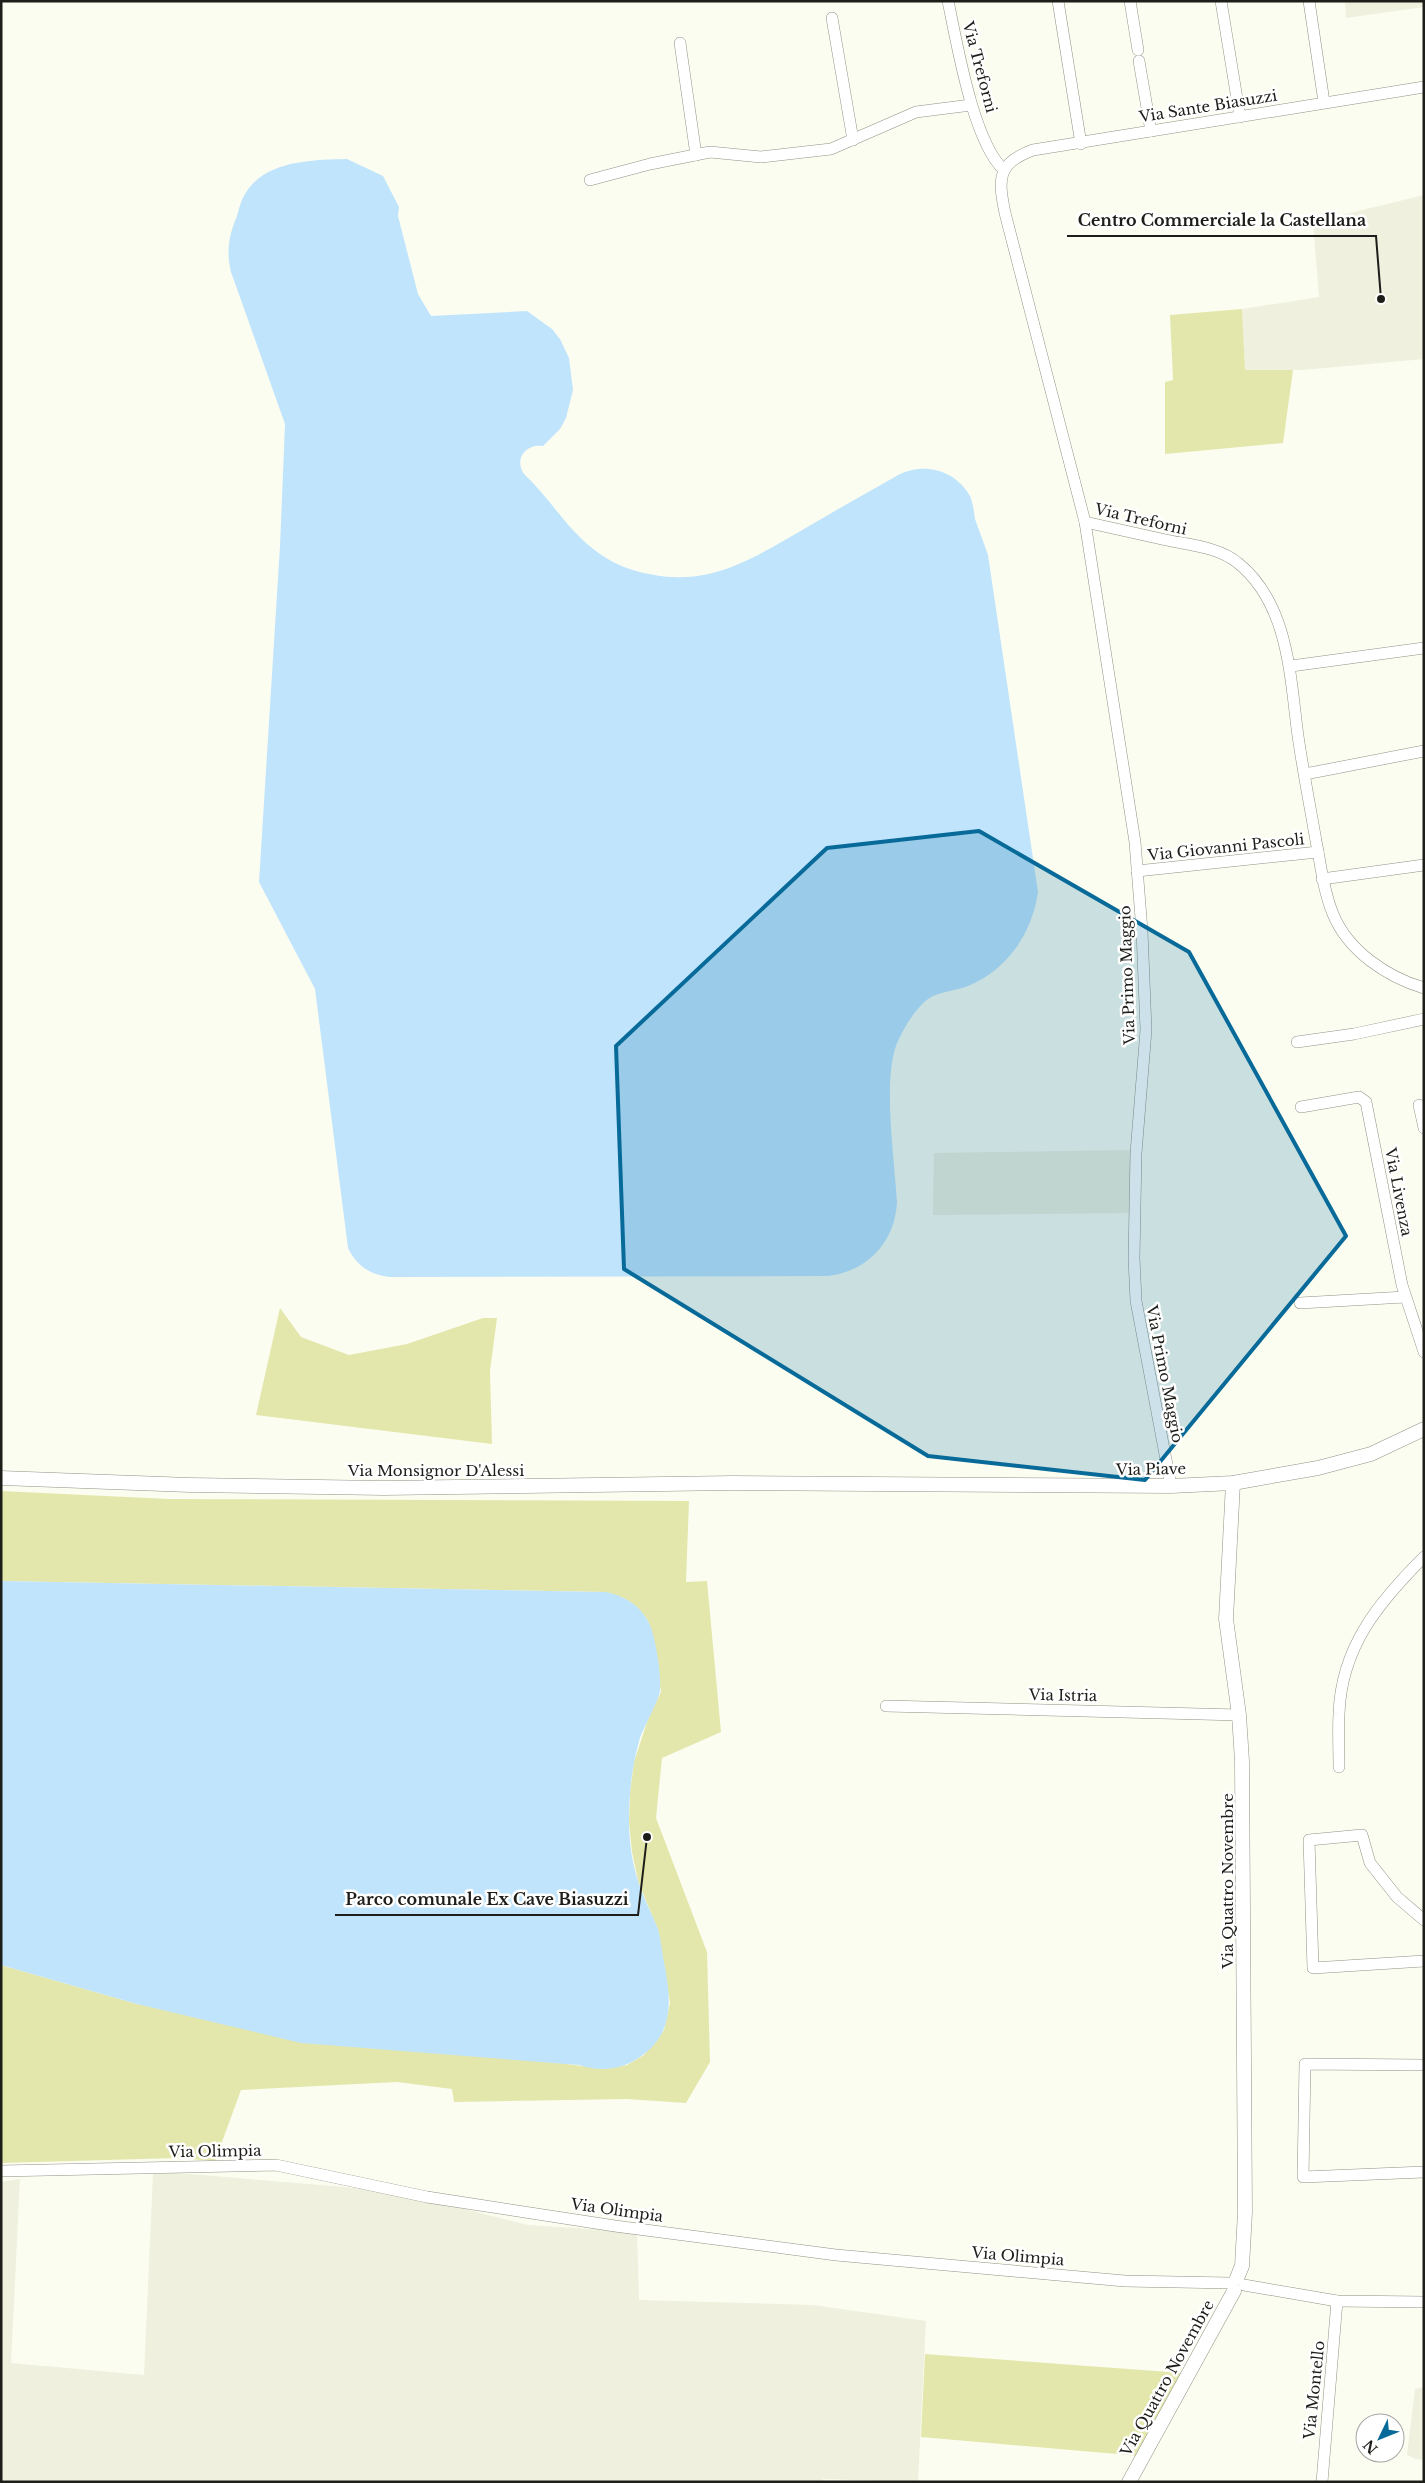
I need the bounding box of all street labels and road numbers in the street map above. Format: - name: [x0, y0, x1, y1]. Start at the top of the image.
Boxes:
- street label: Via Treforni: [958, 18, 1001, 115]
- street label: Via Sante Biasuzzi: [1137, 86, 1278, 126]
- street label: Via Treforni: [1092, 499, 1189, 539]
- street label: Via Giovanni Pascoli: [1146, 829, 1305, 865]
- street label: Via Primo Maggio: [1115, 905, 1139, 1046]
- street label: Via Livenza: [1381, 1145, 1417, 1238]
- street label: Via Primo Maggio: [1142, 1303, 1188, 1444]
- street label: Via Piave: [1115, 1459, 1186, 1479]
- street label: Via Monsignor D'Alessi: [347, 1461, 524, 1480]
- street label: Via Istria: [1028, 1685, 1098, 1705]
- street label: Via Quattro Novembre: [1218, 1793, 1237, 1970]
- street label: Via Olimpia: [167, 2141, 262, 2161]
- street label: Via Olimpia: [569, 2194, 665, 2226]
- street label: Via Olimpia: [970, 2242, 1066, 2270]
- street label: Via Quattro Novembre: [1116, 2297, 1218, 2460]
- street label: Via Montello: [1299, 2340, 1329, 2441]

